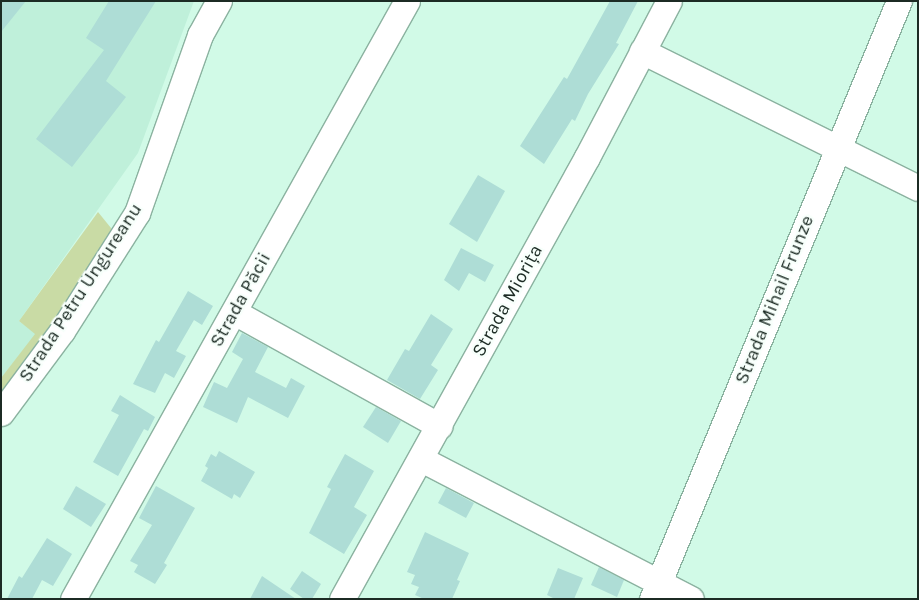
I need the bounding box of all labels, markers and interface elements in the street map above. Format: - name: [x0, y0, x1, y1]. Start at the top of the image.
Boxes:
- street label: Strada Petru Ungureanu: [15, 199, 147, 387]
- street label: Strada Mihail Frunze: [731, 212, 819, 388]
- street label: Strada Miorița: [468, 241, 548, 361]
- street label: Strada Păcii: [206, 249, 276, 351]

